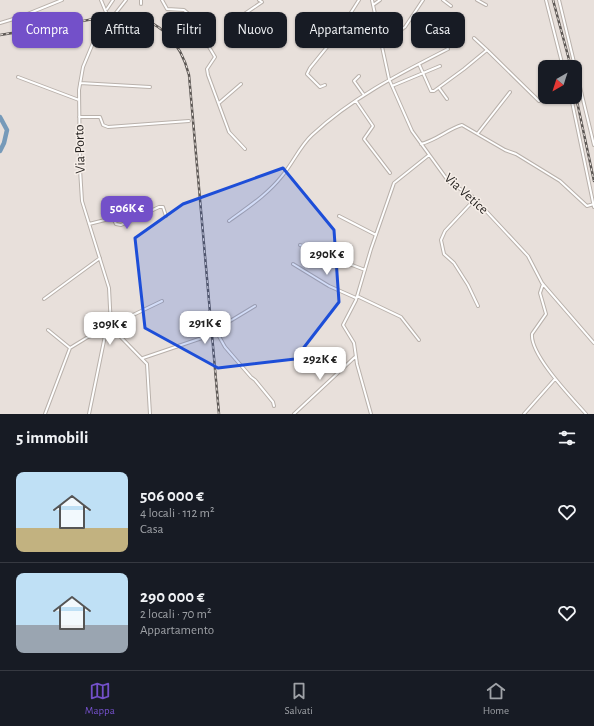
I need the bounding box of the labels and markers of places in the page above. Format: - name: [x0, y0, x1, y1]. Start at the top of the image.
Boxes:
- pin: 506K €: [94, 196, 160, 230]
- pin: 290K €: [294, 242, 360, 276]
- pin: 291K €: [172, 311, 238, 345]
- pin: 309K €: [77, 312, 143, 346]
- pin: 292K €: [287, 347, 353, 381]

